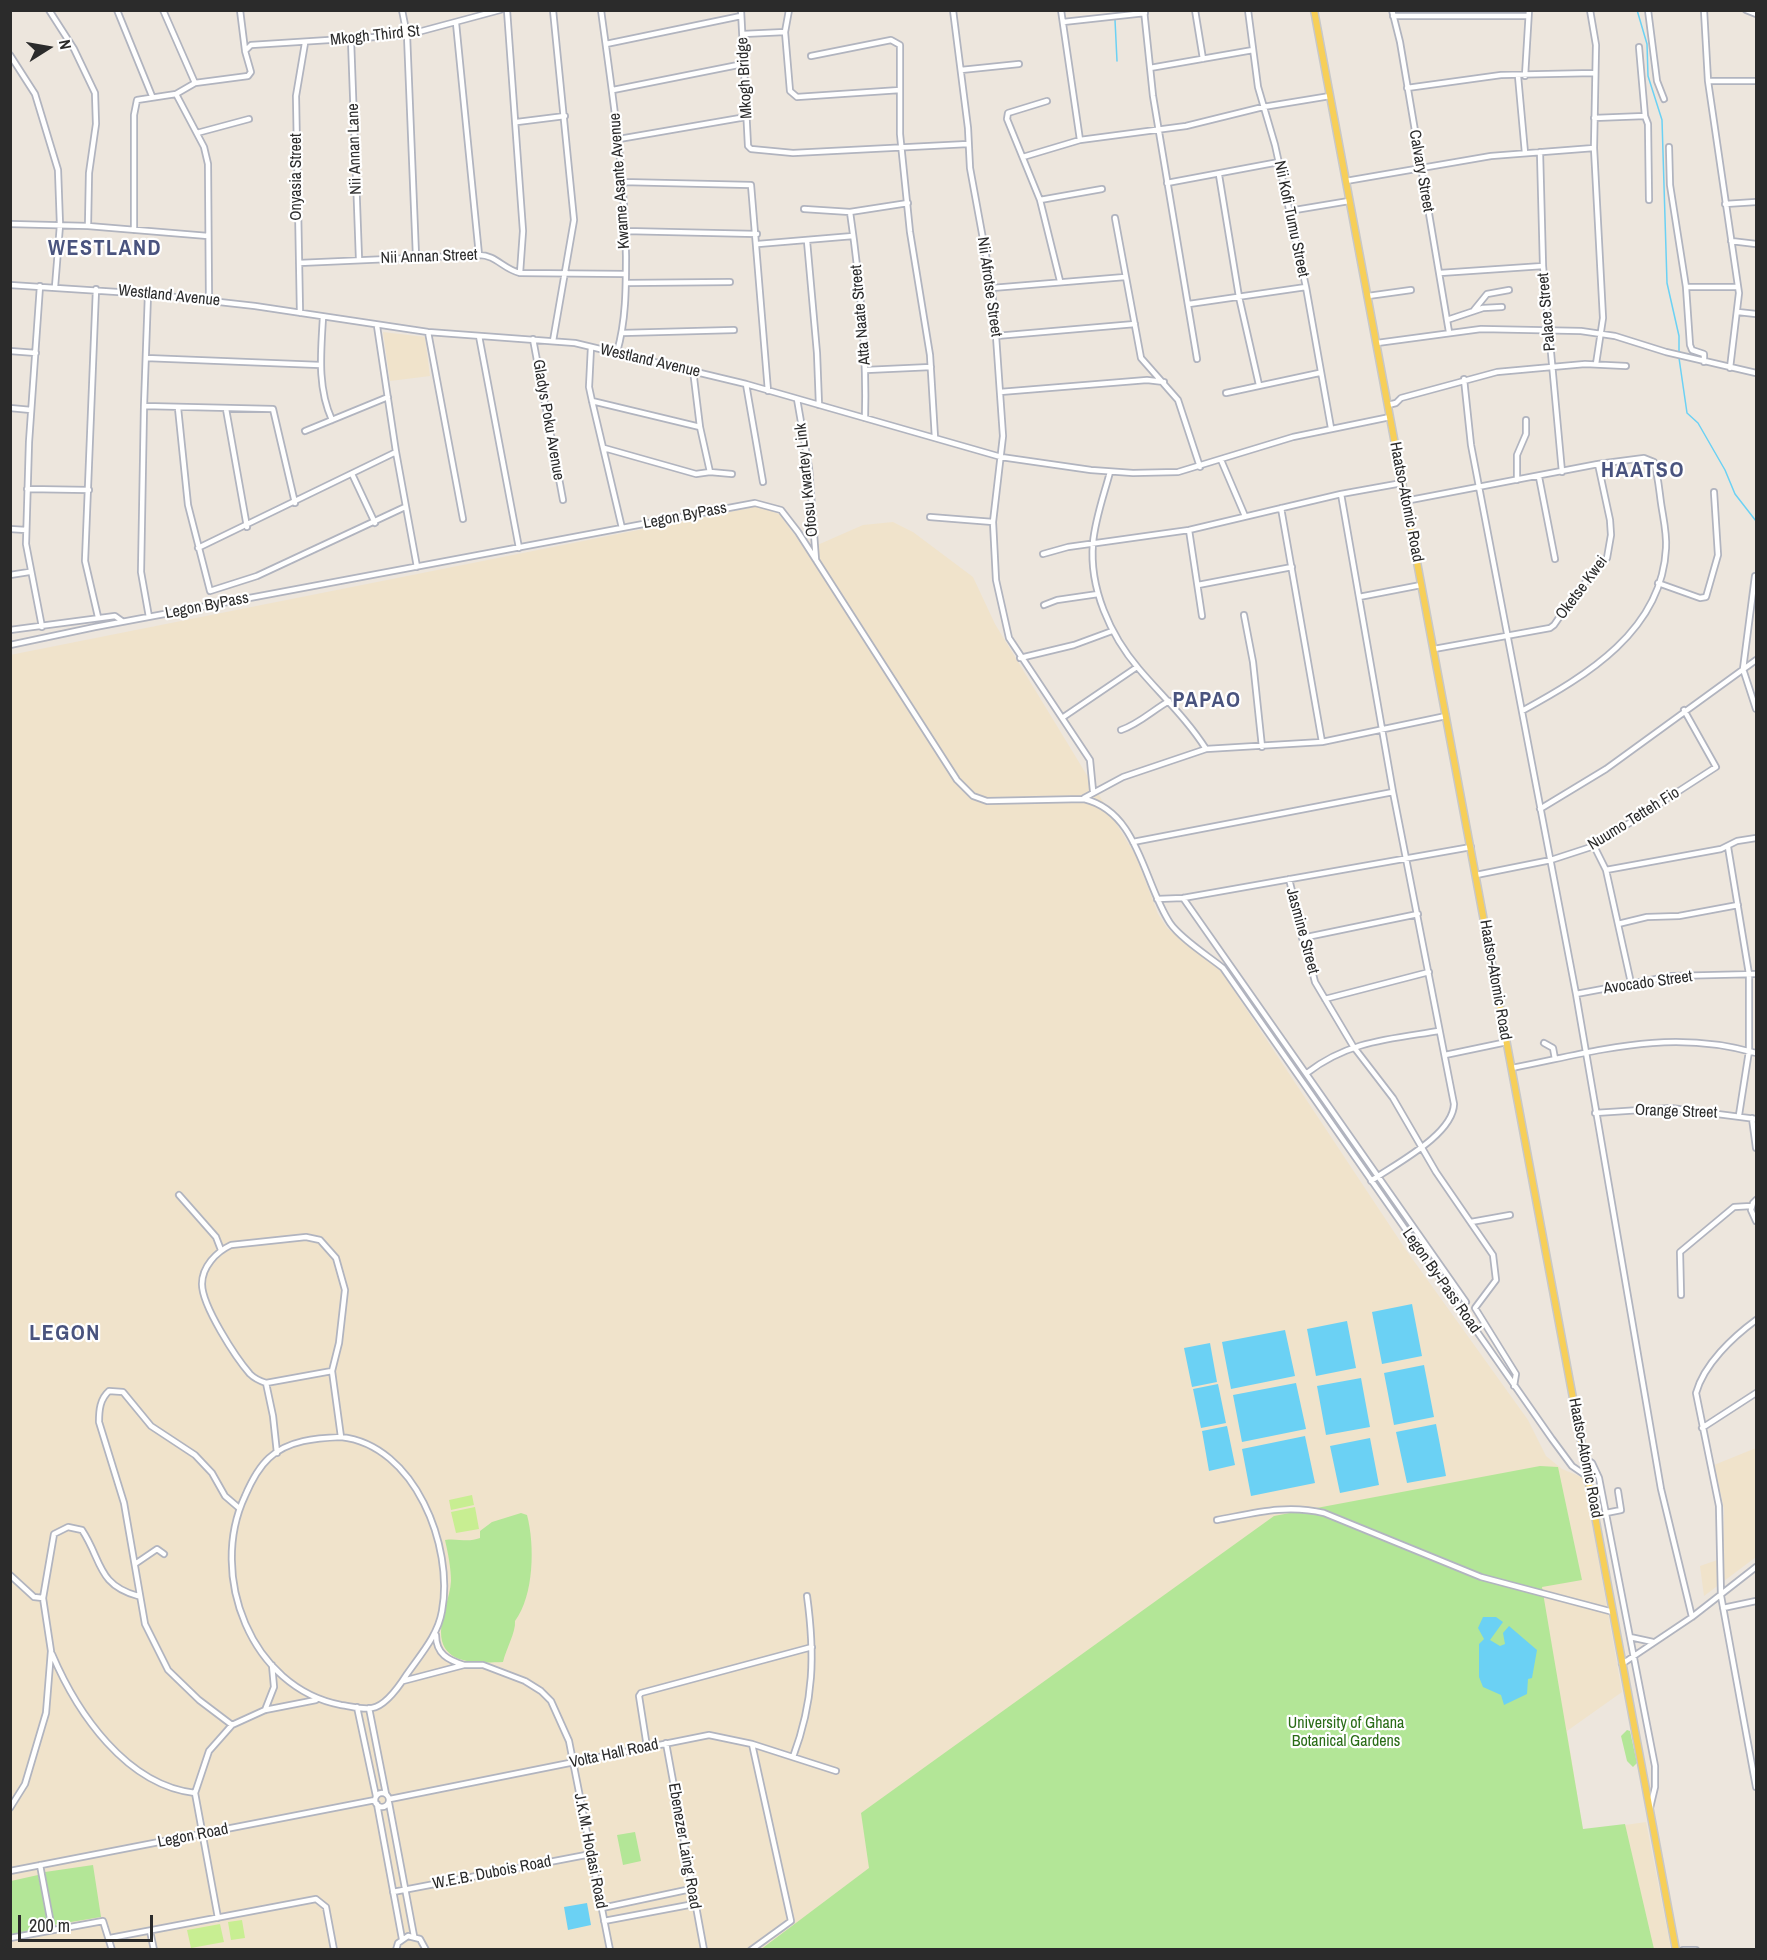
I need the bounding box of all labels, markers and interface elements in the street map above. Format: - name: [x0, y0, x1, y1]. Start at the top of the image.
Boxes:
- north arrow: [18, 18, 78, 78]
- street label: Mkogh Third St: [329, 22, 421, 50]
- street label: Mkogh Bridge: [733, 37, 757, 119]
- text: N: [54, 38, 77, 51]
- street label: Nii Annan Lane: [344, 103, 366, 195]
- street label: Kwame Asante Avenue: [606, 112, 634, 250]
- street label: Calvary Street: [1404, 128, 1438, 214]
- street label: Onyasia Street: [287, 133, 307, 221]
- street label: Nii Kofi Tumu Street: [1269, 159, 1313, 279]
- district label: WESTLAND: [48, 236, 162, 262]
- street label: Nii Afrotse Street: [972, 236, 1006, 338]
- street label: Nii Annan Street: [380, 246, 478, 268]
- street label: Atta Naate Street: [847, 264, 875, 366]
- street label: Palace Street: [1534, 272, 1560, 352]
- street label: Westland Avenue: [117, 281, 221, 311]
- street label: Westland Avenue: [598, 340, 702, 382]
- street label: Gladys Poku Avenue: [528, 358, 568, 482]
- street label: Ofosu Kwartey Link: [791, 422, 823, 538]
- street label: Haatso-Atomic Road: [1385, 440, 1427, 564]
- district label: HAATSO: [1601, 458, 1685, 484]
- street label: Legon ByPass: [642, 499, 728, 533]
- street label: Oketse Kwei: [1552, 553, 1612, 623]
- street label: Legon ByPass: [164, 589, 250, 623]
- district label: PAPAO: [1172, 688, 1242, 714]
- street label: Nuumo Tetteh Fio: [1585, 783, 1683, 855]
- street label: Jasmine Street: [1281, 886, 1323, 976]
- street label: Haatso-Atomic Road: [1475, 918, 1515, 1042]
- street label: Avocado Street: [1602, 967, 1694, 999]
- street label: Orange Street: [1634, 1101, 1718, 1123]
- street label: Legon By-Pass Road: [1398, 1225, 1484, 1337]
- district label: LEGON: [29, 1321, 101, 1347]
- street label: Haatso-Atomic Road: [1564, 1396, 1606, 1520]
- park label: University of Ghana Botanical Gardens: [1288, 1714, 1404, 1752]
- street label: Volta Hall Road: [568, 1735, 660, 1773]
- street label: Ebenezer Laing Road: [663, 1781, 705, 1911]
- street label: J.K.M. Hodasi Road: [569, 1792, 611, 1910]
- street label: Legon Road: [156, 1820, 230, 1852]
- street label: W.E.B. Dubois Road: [431, 1852, 553, 1894]
- scale bar: [21, 1903, 156, 1941]
- text: 200 m: [29, 1913, 70, 1938]

